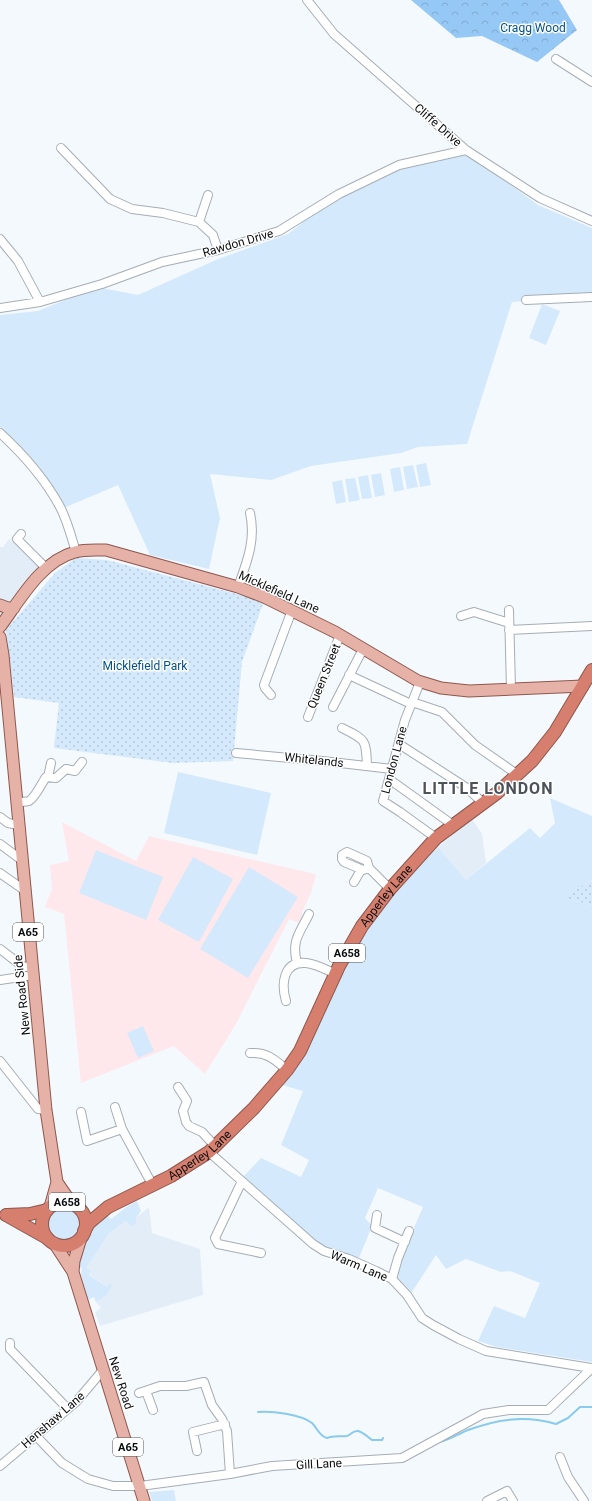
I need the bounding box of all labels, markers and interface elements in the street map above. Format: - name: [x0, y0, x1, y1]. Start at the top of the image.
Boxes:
- park label: Cragg Wood: [500, 21, 566, 35]
- street label: Cliffe Drive: [411, 101, 465, 149]
- street label: Rawdon Drive: [201, 226, 275, 260]
- street label: Micklefield Lane: [237, 568, 321, 616]
- street label: Queen Street: [305, 641, 343, 711]
- park label: Micklefield Park: [103, 659, 188, 673]
- street label: London Lane: [378, 725, 410, 795]
- street label: Whitelands: [284, 750, 344, 770]
- district label: LITTLE LONDON: [423, 779, 553, 798]
- street label: Apperley Lane: [357, 862, 415, 930]
- road number: A65: [13, 923, 43, 941]
- road number: A658: [329, 944, 365, 962]
- street label: New Road Side: [11, 954, 33, 1036]
- street label: Apperley Lane: [165, 1127, 234, 1183]
- road number: A658: [49, 1193, 85, 1211]
- street label: Warm Lane: [328, 1248, 390, 1284]
- street label: New Road: [106, 1355, 136, 1411]
- street label: Henshaw Lane: [19, 1389, 87, 1451]
- road number: A65: [113, 1438, 143, 1456]
- street label: Gill Lane: [296, 1456, 342, 1472]

